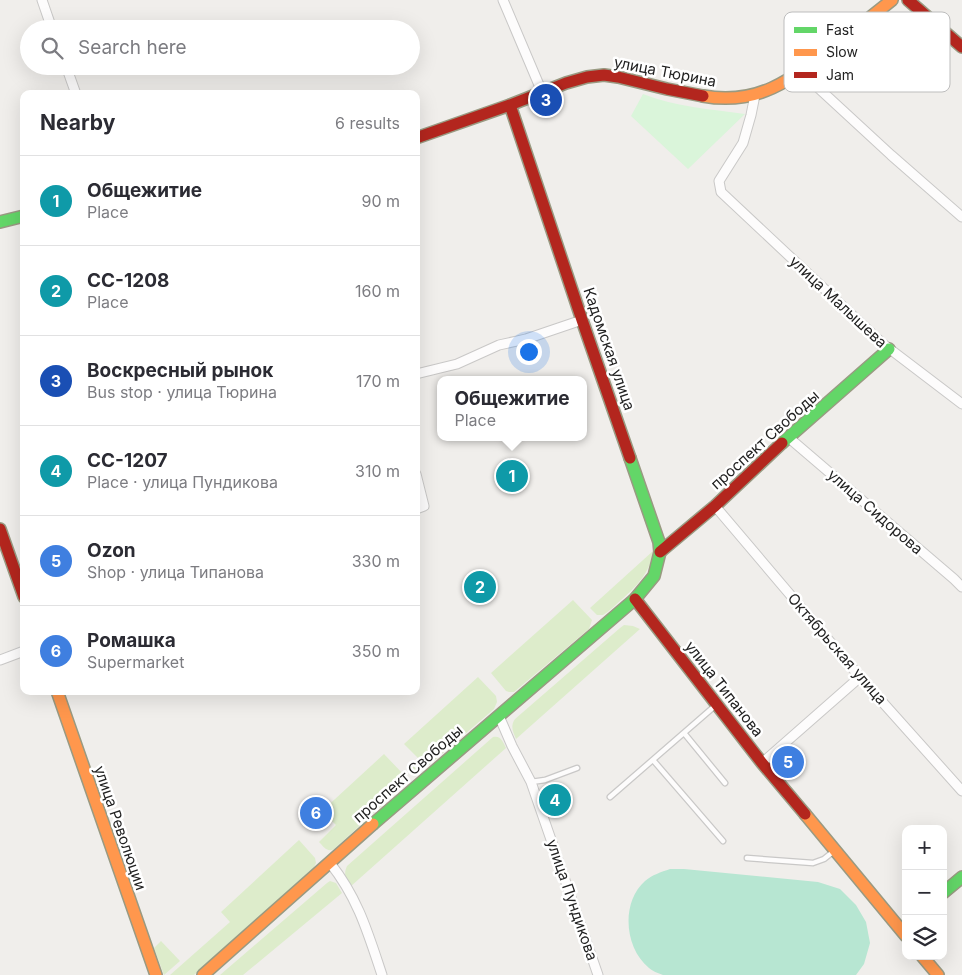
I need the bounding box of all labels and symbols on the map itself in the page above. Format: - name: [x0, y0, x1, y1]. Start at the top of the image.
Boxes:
- legend: [784, 12, 950, 92]
- text: Fast: [826, 21, 854, 38]
- text: Slow: [826, 43, 858, 60]
- street label: улица Тюрина: [612, 52, 718, 91]
- text: Jam: [826, 66, 854, 83]
- pin: 3: [530, 81, 562, 119]
- street label: улица Малышева: [786, 252, 891, 352]
- street label: Кадомская улица: [580, 285, 639, 413]
- your location: [516, 339, 542, 365]
- street label: проспект Свободы: [707, 386, 823, 493]
- pin: 1: [496, 457, 528, 495]
- street label: улица Сидорова: [824, 465, 927, 558]
- pin: 2: [464, 568, 496, 606]
- street label: Октябрьская улица: [784, 589, 891, 708]
- street label: улица Типанова: [681, 637, 768, 740]
- street label: проспект Свободы: [349, 721, 466, 826]
- pin: 5: [772, 743, 804, 781]
- street label: улица Революции: [90, 763, 151, 893]
- pin: 4: [539, 781, 571, 819]
- pin: 6: [300, 794, 332, 832]
- street label: улица Пундикова: [543, 837, 602, 963]

